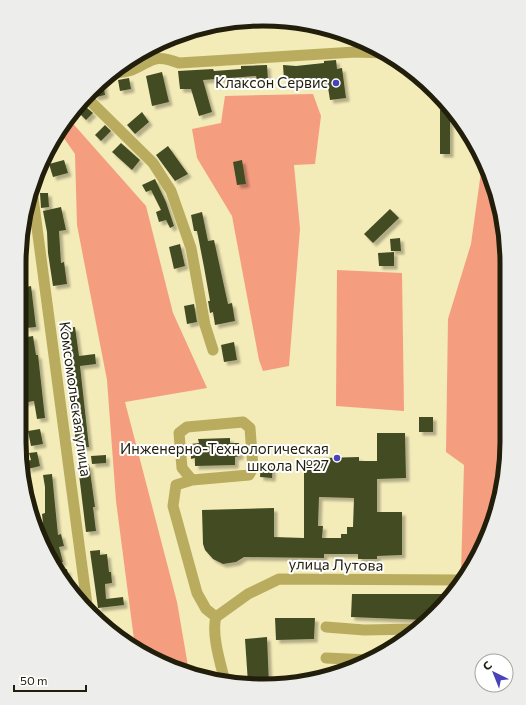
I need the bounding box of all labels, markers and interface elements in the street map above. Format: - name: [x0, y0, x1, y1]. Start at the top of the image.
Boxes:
- place label: Клаксон Сервис: [215, 73, 328, 91]
- marker: Клаксон Сервис: [331, 78, 341, 88]
- street label: Комсомольская улица: [56, 320, 96, 478]
- place label: Инженерно-Технологическая школа №27: [120, 439, 329, 474]
- marker: Инженерно-Технологическая школа №27: [332, 453, 342, 463]
- street label: улица Лутова: [289, 554, 383, 574]
- north arrow: [474, 653, 514, 693]
- text: С: [480, 658, 494, 673]
- scale bar: [14, 667, 86, 693]
- text: 50 m: [20, 673, 48, 687]

